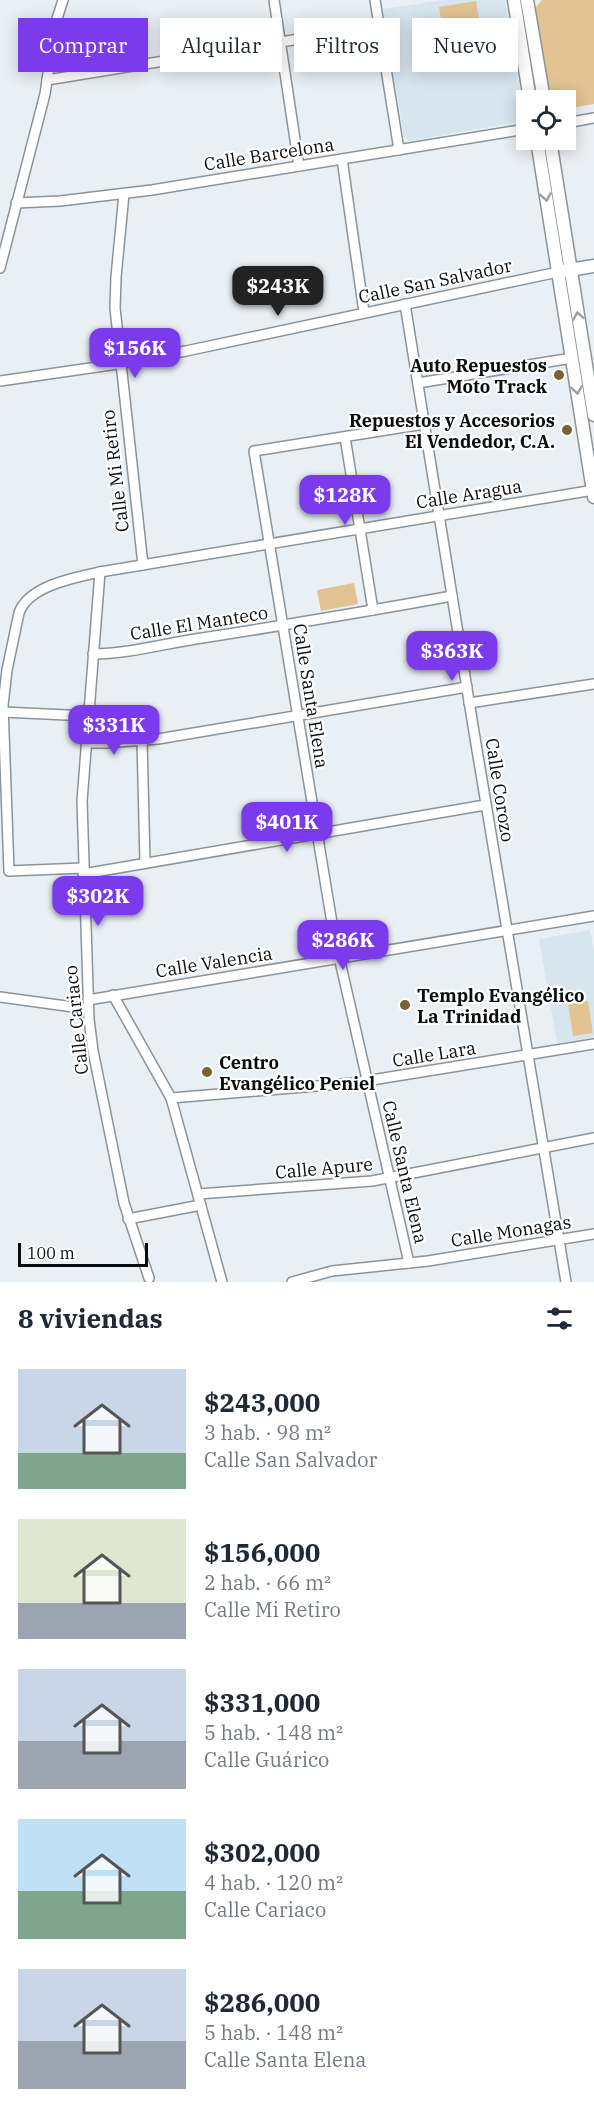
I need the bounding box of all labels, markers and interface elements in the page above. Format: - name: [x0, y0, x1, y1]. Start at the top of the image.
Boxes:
- chip: Comprar: [18, 18, 148, 72]
- chip: Alquilar: [160, 18, 282, 72]
- chip: Filtros: [294, 18, 400, 72]
- chip: Nuevo: [412, 18, 518, 72]
- map controls: [516, 90, 576, 150]
- button: locate: [516, 90, 576, 150]
- street label: Calle Barcelona: [202, 132, 336, 176]
- one-way arrow: [539, 192, 552, 202]
- street label: Calle San Salvador: [356, 254, 514, 308]
- pin: $243K: [236, 266, 320, 317]
- text: $243K: [246, 272, 310, 299]
- one-way arrow: [572, 311, 585, 321]
- pin: $156K: [93, 328, 177, 379]
- text: $156K: [103, 334, 167, 361]
- place label: Auto Repuestos Moto Track: [410, 354, 548, 398]
- marker: Auto Repuestos Moto Track: [552, 368, 566, 382]
- one-way arrow: [570, 385, 582, 394]
- street label: Calle Mi Retiro: [96, 408, 134, 534]
- place label: Repuestos y Accesorios El Vendedor, C.A.: [349, 409, 555, 453]
- marker: Repuestos y Accesorios El Vendedor, C.A.: [560, 423, 574, 437]
- street label: Calle Aragua: [414, 474, 524, 514]
- pin: $128K: [303, 475, 387, 526]
- text: $128K: [313, 481, 377, 508]
- street label: Calle El Manteco: [128, 601, 270, 645]
- street label: Calle Santa Elena: [288, 622, 334, 770]
- pin: $363K: [410, 631, 494, 682]
- text: $363K: [420, 637, 484, 664]
- pin: $331K: [72, 705, 156, 756]
- text: $331K: [82, 711, 146, 738]
- street label: Calle Corozo: [480, 737, 520, 843]
- pin: $401K: [245, 802, 329, 853]
- text: $401K: [255, 808, 319, 835]
- pin: $302K: [56, 876, 140, 927]
- text: $302K: [66, 882, 130, 909]
- pin: $286K: [301, 920, 385, 971]
- text: $286K: [311, 926, 375, 953]
- street label: Calle Valencia: [154, 941, 274, 983]
- street label: Calle Cariaco: [59, 964, 93, 1076]
- place label: Templo Evangélico La Trinidad: [417, 984, 585, 1028]
- marker: Templo Evangélico La Trinidad: [398, 998, 412, 1012]
- street label: Calle Lara: [391, 1036, 478, 1072]
- place label: Centro Evangélico Peniel: [219, 1051, 375, 1095]
- marker: Centro Evangélico Peniel: [200, 1065, 214, 1079]
- street label: Calle Santa Elena: [377, 1098, 433, 1246]
- street label: Calle Apure: [274, 1152, 374, 1184]
- street label: Calle Monagas: [449, 1210, 573, 1252]
- scale bar: [18, 1240, 148, 1268]
- text: 100 m: [27, 1243, 75, 1263]
- text: 8 viviendas: [18, 1301, 163, 1335]
- icon: filters: [543, 1302, 576, 1335]
- text: $243,000: [204, 1385, 320, 1419]
- icon: home: [66, 1393, 138, 1465]
- text: 3 hab. · 98 m²: [204, 1419, 331, 1446]
- text: Calle San Salvador: [204, 1446, 377, 1473]
- text: $156,000: [204, 1535, 320, 1569]
- icon: home: [66, 1543, 138, 1615]
- text: 2 hab. · 66 m²: [204, 1569, 331, 1596]
- text: Calle Mi Retiro: [204, 1596, 341, 1623]
- text: $331,000: [204, 1685, 320, 1719]
- icon: home: [66, 1693, 138, 1765]
- text: 5 hab. · 148 m²: [204, 1719, 343, 1746]
- text: Calle Guárico: [204, 1746, 329, 1773]
- text: $302,000: [204, 1835, 320, 1869]
- icon: home: [66, 1843, 138, 1915]
- text: 4 hab. · 120 m²: [204, 1869, 343, 1896]
- text: Calle Cariaco: [204, 1896, 326, 1923]
- text: $286,000: [204, 1985, 320, 2019]
- icon: home: [66, 1993, 138, 2065]
- text: 5 hab. · 148 m²: [204, 2019, 343, 2046]
- text: Calle Santa Elena: [204, 2046, 366, 2073]

